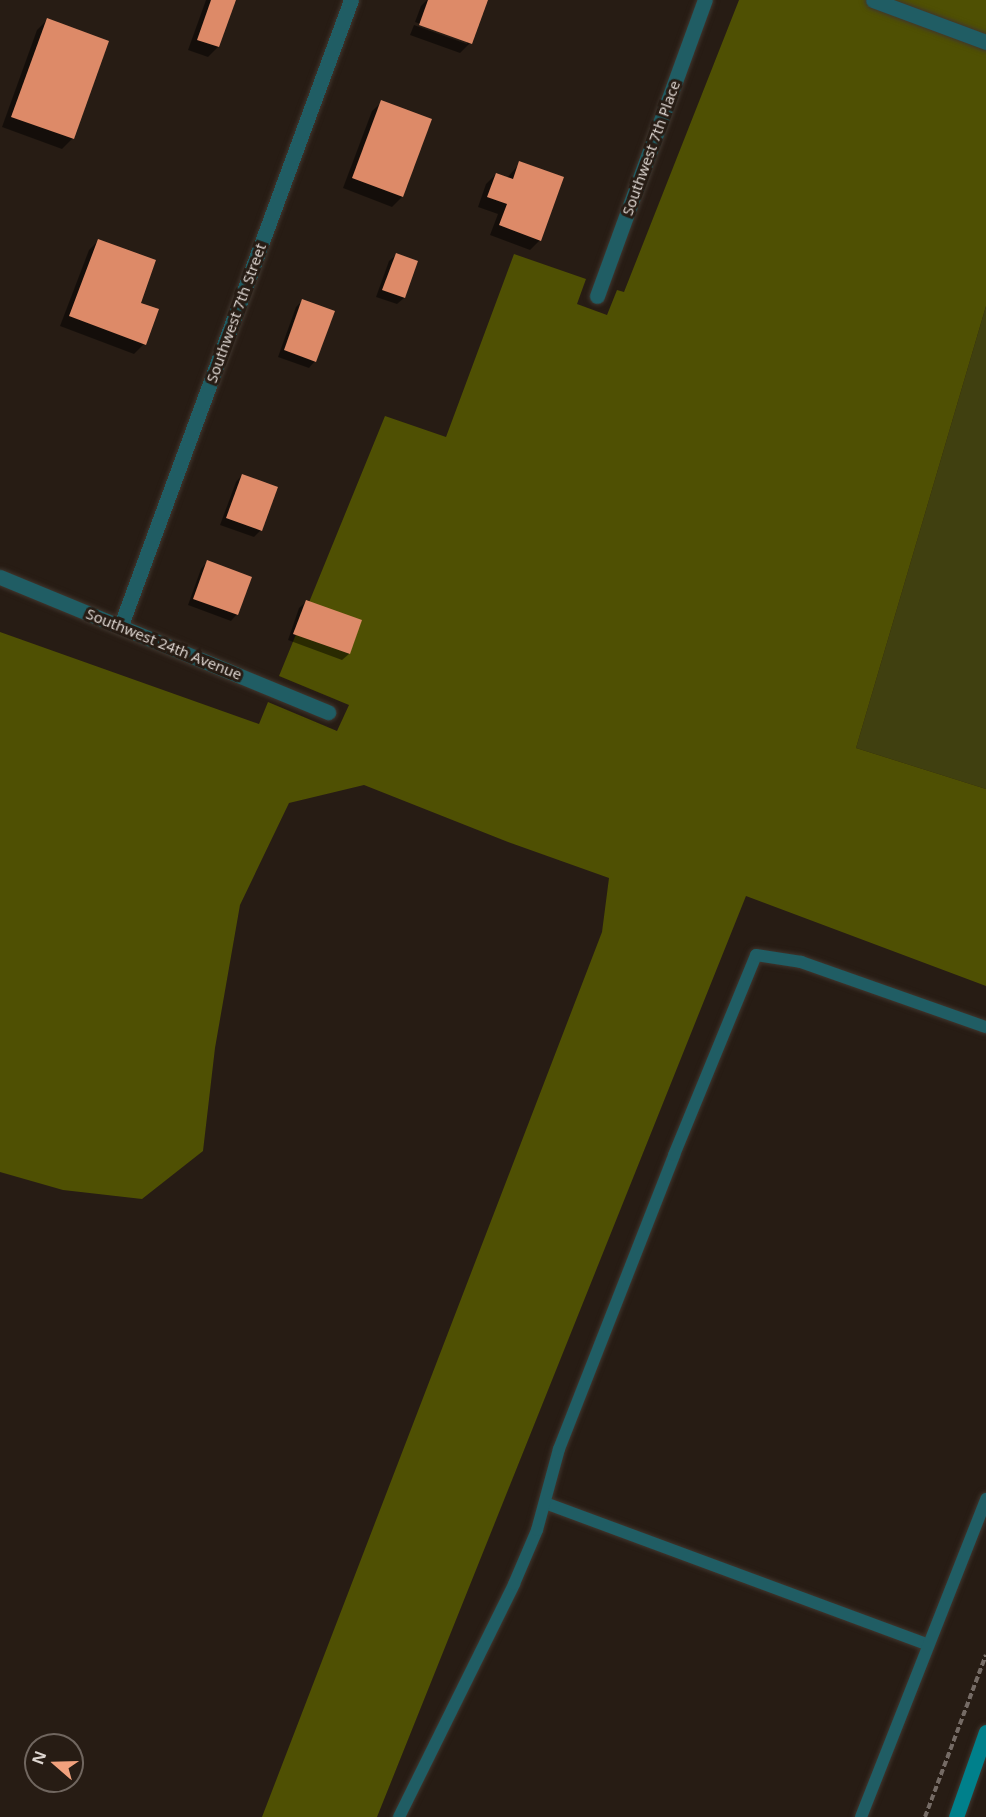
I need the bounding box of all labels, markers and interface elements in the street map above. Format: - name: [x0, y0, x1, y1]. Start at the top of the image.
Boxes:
- street label: Southwest 7th Place: [618, 78, 684, 218]
- street label: Southwest 7th Street: [202, 241, 270, 385]
- street label: Southwest 24th Avenue: [83, 604, 245, 684]
- north arrow: [24, 1733, 84, 1793]
- text: N: [26, 1748, 52, 1767]

